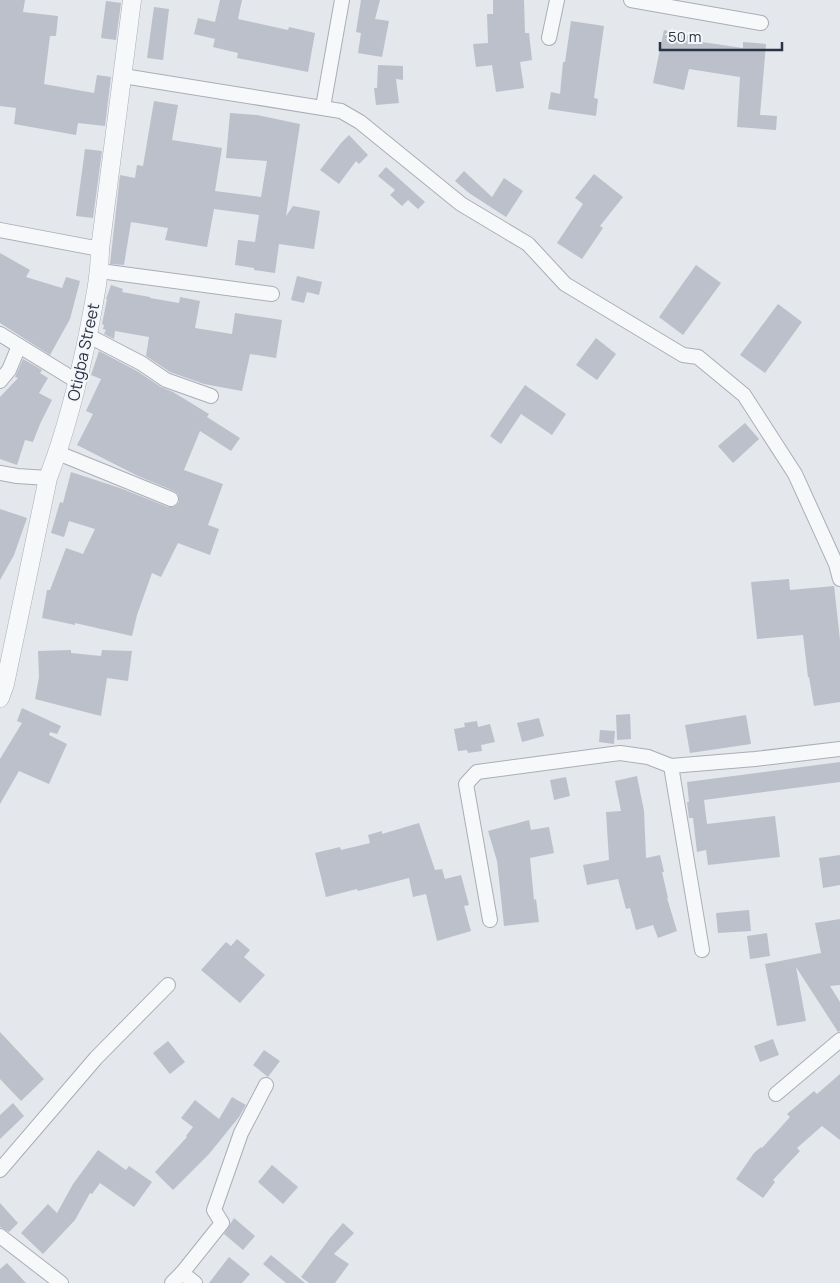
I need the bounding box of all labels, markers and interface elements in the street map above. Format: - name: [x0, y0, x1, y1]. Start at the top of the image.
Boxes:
- scale bar: [660, 20, 782, 52]
- text: 50 m: [668, 26, 702, 47]
- street label: Otigba Street: [62, 301, 104, 403]

